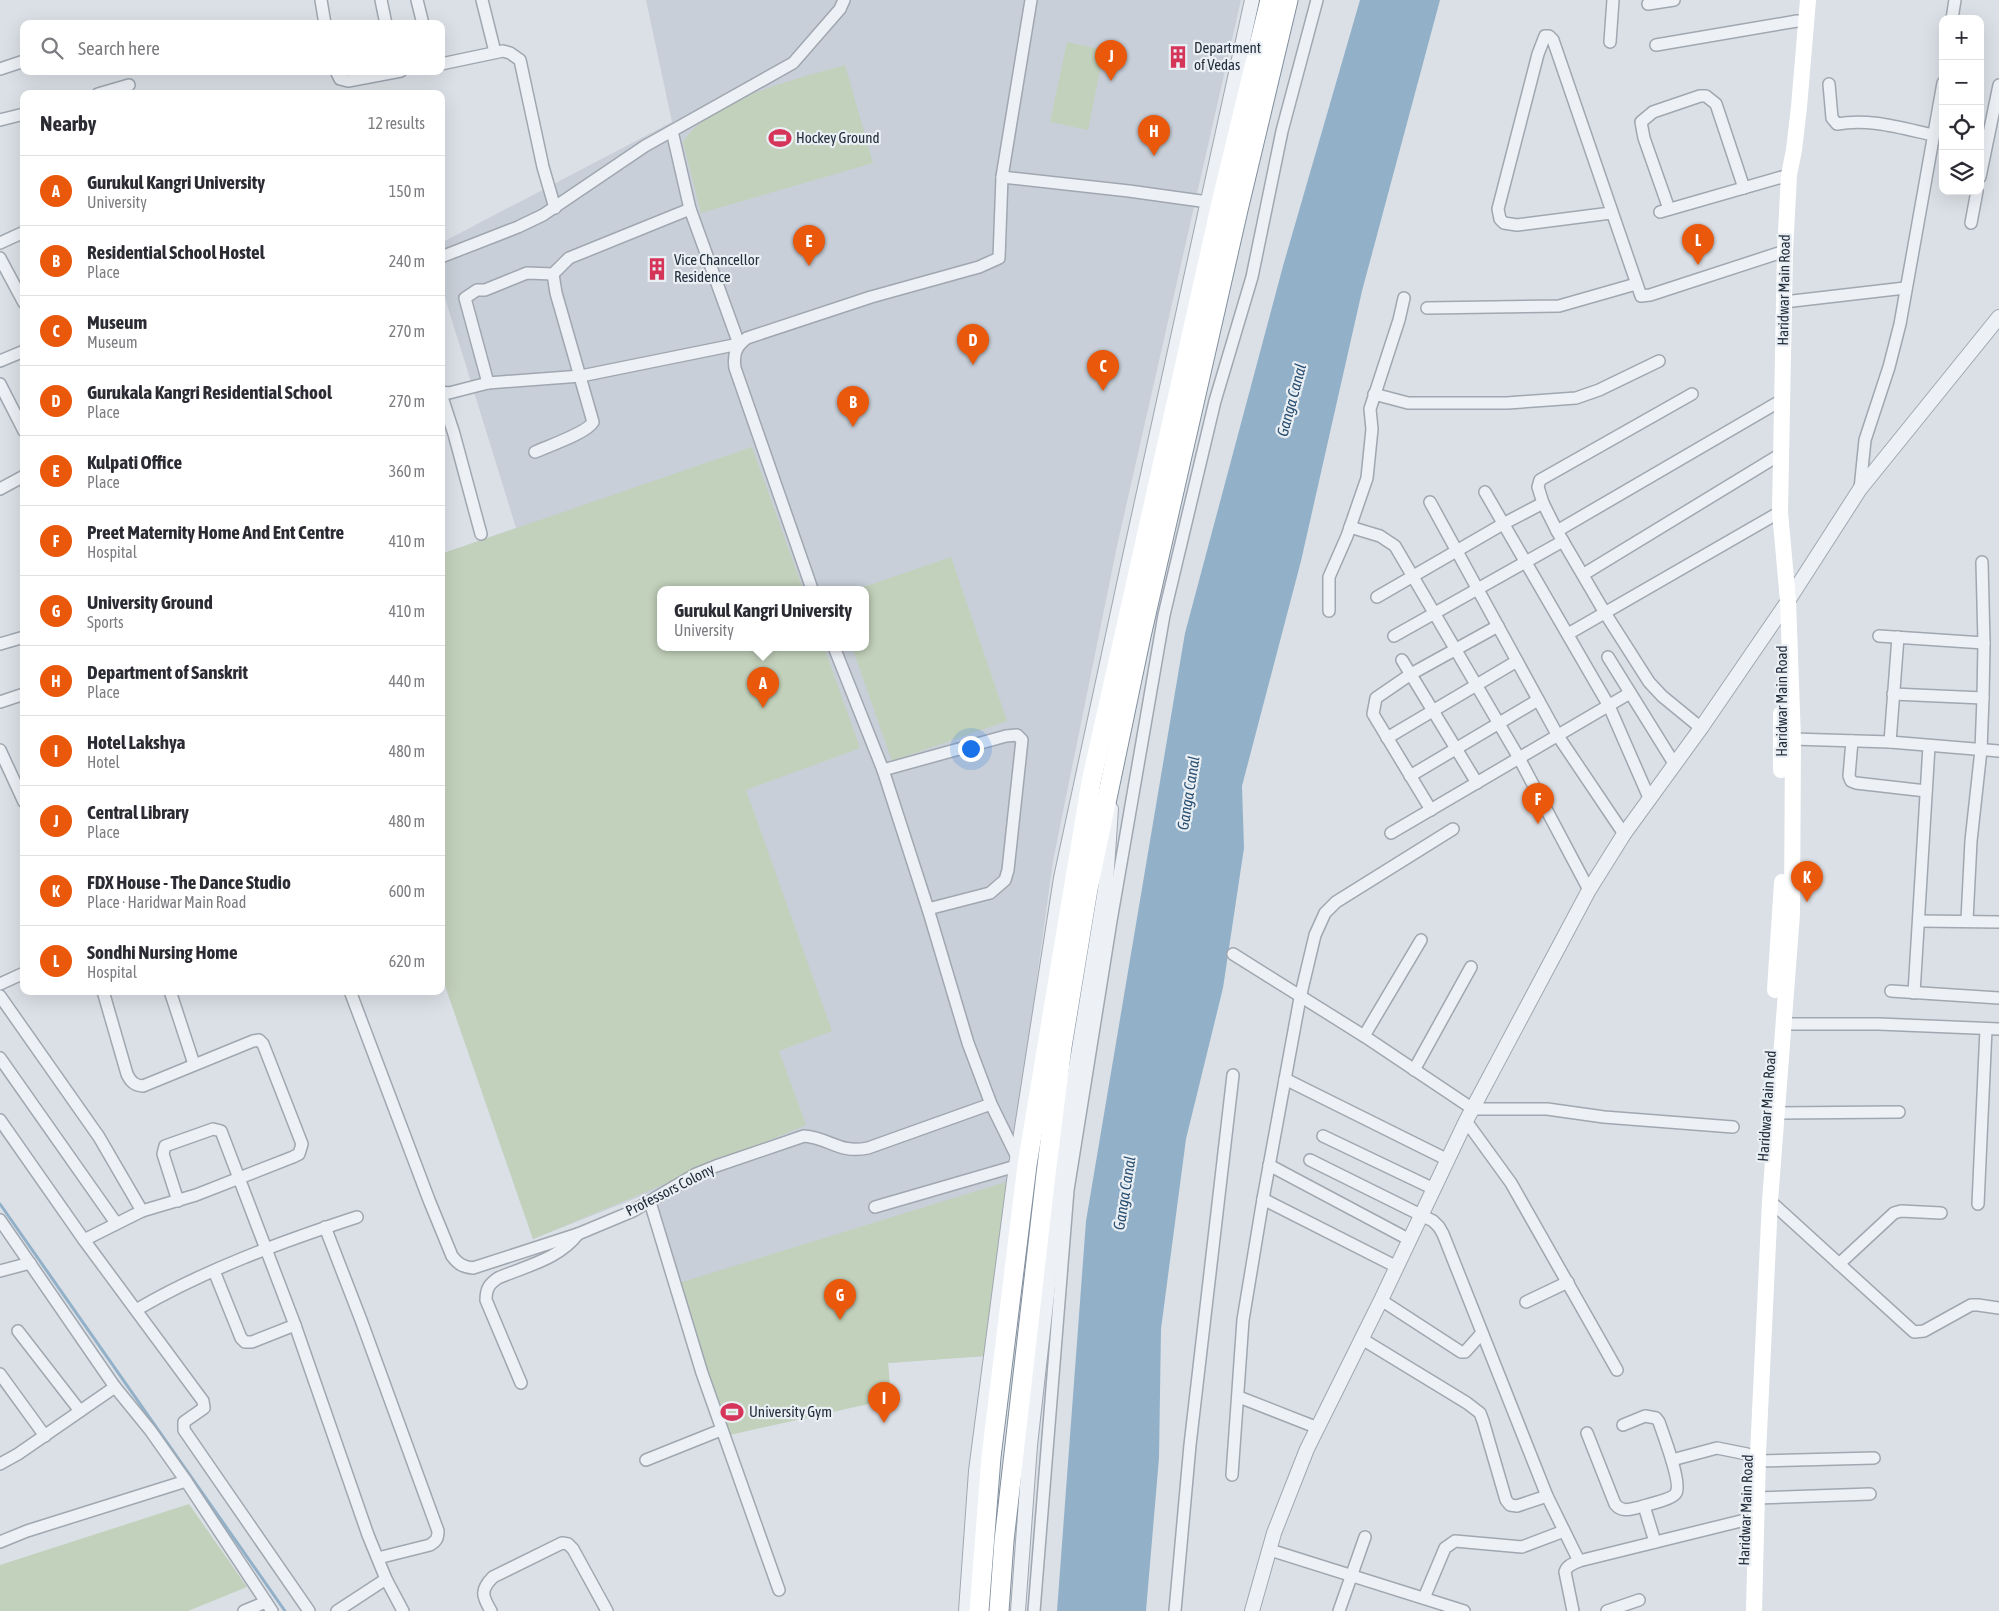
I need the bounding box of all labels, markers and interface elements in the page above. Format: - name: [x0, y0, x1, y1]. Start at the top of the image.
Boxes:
- map controls: [1939, 15, 1984, 195]
- button: +: [1939, 15, 1984, 60]
- search box: [20, 20, 445, 75]
- icon: search: [38, 34, 66, 62]
- text: Search here: [78, 37, 160, 59]
- place label: Department of Vedas: [1194, 39, 1261, 73]
- pin: J: [1095, 40, 1127, 81]
- building icon: Department of Vedas: [1165, 44, 1191, 70]
- button: −: [1939, 60, 1984, 105]
- button: locate: [1939, 105, 1984, 150]
- text: Nearby: [40, 111, 96, 135]
- text: 12 results: [368, 114, 425, 132]
- pin: H: [1138, 115, 1170, 156]
- sports icon: Hockey Ground: [767, 125, 793, 151]
- place label: Hockey Ground: [796, 129, 880, 146]
- button: layers: [1939, 150, 1984, 195]
- text: Gurukul Kangri University: [87, 171, 265, 193]
- text: A: [52, 182, 60, 200]
- text: 150 m: [389, 182, 425, 200]
- text: University: [87, 193, 147, 211]
- pin: L: [1682, 224, 1714, 265]
- pin: E: [793, 225, 825, 266]
- street label: Haridwar Main Road: [1774, 234, 1793, 346]
- text: Residential School Hostel: [87, 241, 265, 263]
- place label: Vice Chancellor Residence: [674, 251, 760, 285]
- text: B: [52, 252, 60, 270]
- text: 240 m: [389, 252, 425, 270]
- building icon: Vice Chancellor Residence: [644, 256, 670, 282]
- text: Place: [87, 263, 120, 281]
- text: Museum: [87, 311, 147, 333]
- text: C: [52, 322, 60, 340]
- text: 270 m: [389, 322, 425, 340]
- pin: D: [957, 324, 989, 365]
- text: Museum: [87, 333, 138, 351]
- pin: C: [1087, 350, 1119, 391]
- water label: Ganga Canal: [1273, 362, 1310, 439]
- text: Gurukala Kangri Residential School: [87, 381, 332, 403]
- pin: B: [837, 386, 869, 427]
- text: D: [52, 392, 60, 410]
- text: 270 m: [389, 392, 425, 410]
- text: Place: [87, 403, 120, 421]
- text: Kulpati Office: [87, 451, 182, 473]
- text: E: [53, 462, 59, 480]
- text: 360 m: [389, 462, 425, 480]
- text: Place: [87, 473, 120, 491]
- text: Preet Maternity Home And Ent Centre: [87, 521, 344, 543]
- text: F: [53, 532, 59, 550]
- text: 410 m: [389, 532, 425, 550]
- text: Hospital: [87, 543, 137, 561]
- popup: [657, 586, 869, 651]
- text: University Ground: [87, 591, 213, 613]
- text: Gurukul Kangri University: [674, 599, 852, 621]
- text: G: [52, 602, 60, 620]
- text: 410 m: [389, 602, 425, 620]
- text: Sports: [87, 613, 124, 631]
- text: University: [674, 621, 734, 639]
- street label: Haridwar Main Road: [1773, 645, 1790, 757]
- text: Department of Sanskrit: [87, 661, 248, 683]
- pin: A: [747, 667, 779, 708]
- text: H: [51, 672, 61, 690]
- text: 440 m: [389, 672, 425, 690]
- text: Place: [87, 683, 120, 701]
- text: Hotel Lakshya: [87, 731, 185, 753]
- your location: [958, 736, 984, 762]
- text: I: [54, 742, 58, 760]
- text: 480 m: [389, 742, 425, 760]
- text: Hotel: [87, 753, 120, 771]
- water label: Ganga Canal: [1173, 755, 1204, 831]
- pin: F: [1522, 783, 1554, 824]
- text: Central Library: [87, 801, 189, 823]
- text: J: [53, 812, 59, 830]
- text: 480 m: [389, 812, 425, 830]
- text: Place: [87, 823, 120, 841]
- pin: K: [1791, 861, 1823, 902]
- text: FDX House - The Dance Studio: [87, 871, 291, 893]
- text: K: [52, 882, 60, 900]
- text: 600 m: [389, 882, 425, 900]
- text: Place · Haridwar Main Road: [87, 893, 246, 911]
- text: Sondhi Nursing Home: [87, 941, 238, 963]
- text: L: [53, 952, 59, 970]
- text: 620 m: [389, 952, 425, 970]
- text: Hospital: [87, 963, 137, 981]
- street label: Haridwar Main Road: [1754, 1050, 1779, 1162]
- water label: Ganga Canal: [1109, 1155, 1140, 1231]
- street label: Professors Colony: [623, 1160, 717, 1219]
- pin: G: [824, 1279, 856, 1320]
- pin: I: [868, 1382, 900, 1423]
- sports icon: University Gym: [719, 1399, 745, 1425]
- place label: University Gym: [749, 1403, 832, 1420]
- street label: Haridwar Main Road: [1735, 1454, 1756, 1566]

